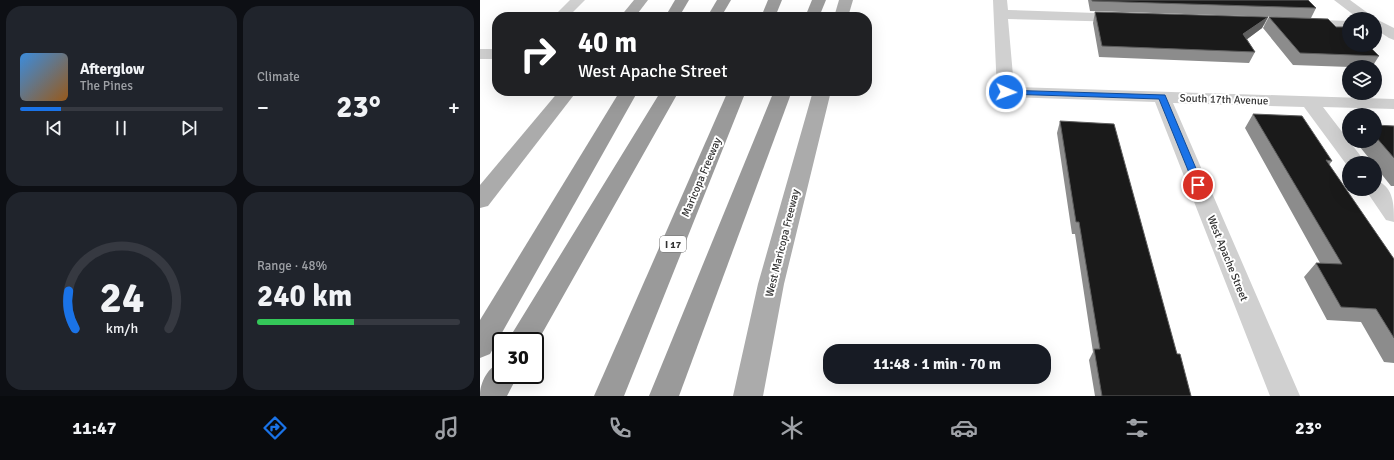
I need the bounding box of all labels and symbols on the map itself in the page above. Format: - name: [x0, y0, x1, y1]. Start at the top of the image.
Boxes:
- position arrow: [985, 71, 1027, 113]
- street label: South 17th Avenue: [1179, 91, 1269, 108]
- street label: Maricopa Freeway: [679, 135, 724, 219]
- pin: [1181, 168, 1215, 202]
- street label: West Maricopa Freeway: [763, 187, 802, 298]
- street label: West Apache Street: [1204, 213, 1251, 303]
- road number: I 17: [660, 236, 686, 252]
- speed limit sign: 30: [492, 332, 544, 384]

